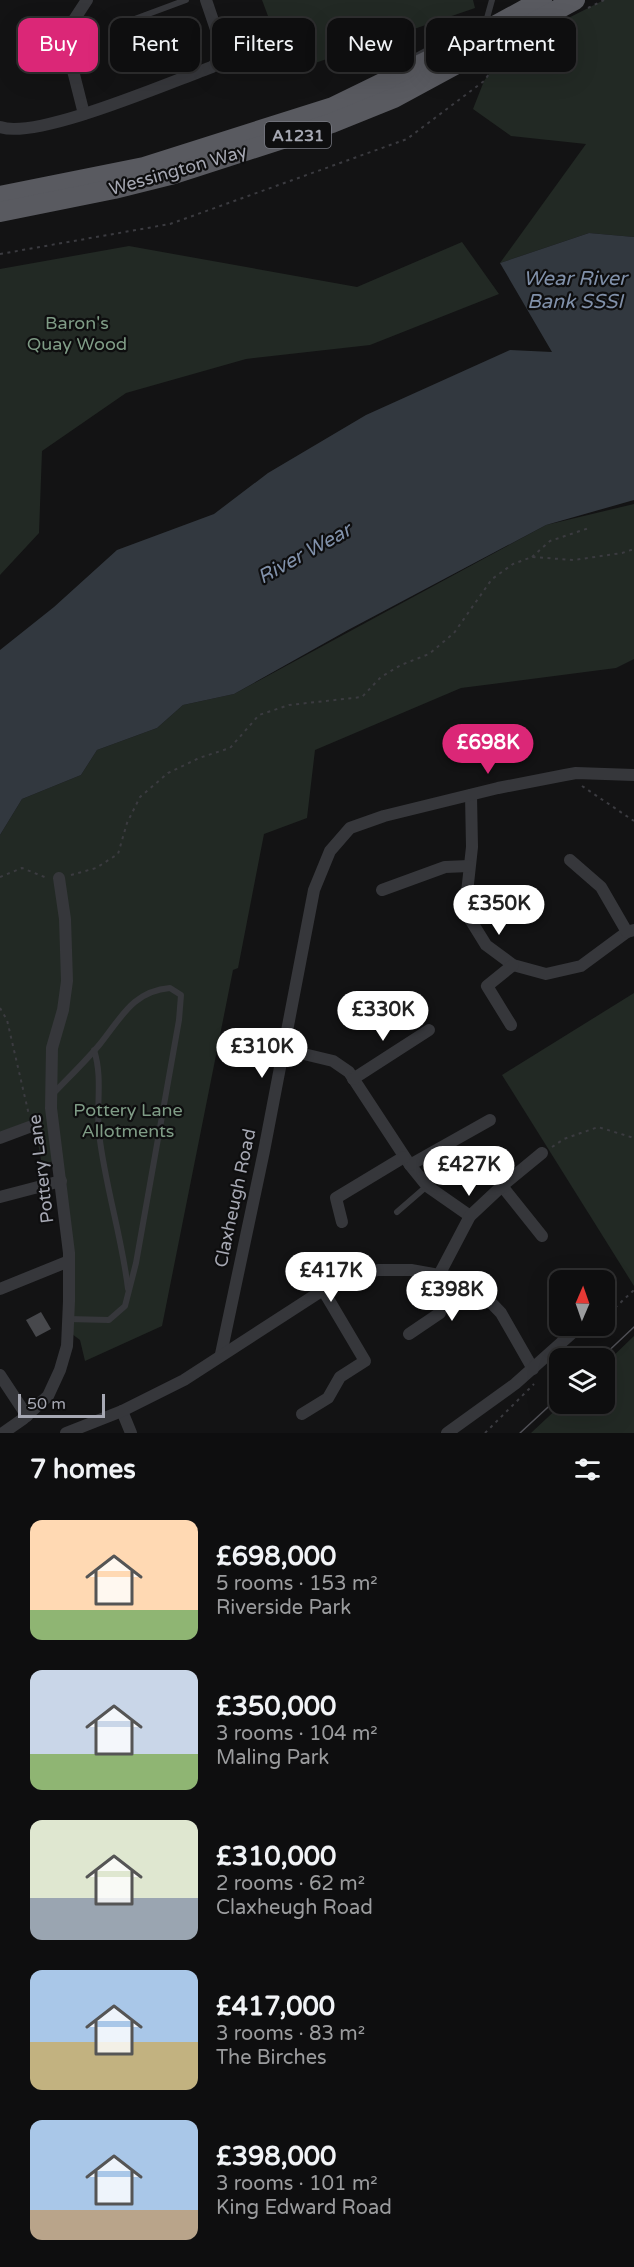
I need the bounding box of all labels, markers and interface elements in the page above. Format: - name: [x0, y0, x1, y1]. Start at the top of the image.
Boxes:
- chip: Buy: [18, 18, 98, 72]
- chip: Rent: [110, 18, 200, 72]
- chip: Filters: [212, 18, 315, 72]
- chip: New: [327, 18, 414, 72]
- chip: Apartment: [426, 18, 576, 72]
- road number: A1231: [265, 122, 331, 148]
- street label: Wessington Way: [107, 140, 250, 200]
- water label: Wear River Bank SSSI: [523, 267, 629, 314]
- park label: Baron's Quay Wood: [27, 312, 127, 355]
- water label: River Wear: [253, 517, 358, 589]
- pin: £698K: [446, 724, 530, 775]
- text: £698K: [456, 731, 520, 755]
- pin: £350K: [457, 885, 541, 936]
- text: £350K: [467, 892, 531, 916]
- pin: £330K: [341, 991, 425, 1042]
- text: £330K: [351, 998, 415, 1022]
- pin: £310K: [220, 1028, 304, 1079]
- text: £310K: [230, 1035, 294, 1059]
- park label: Pottery Lane Allotments: [73, 1099, 183, 1142]
- street label: Pottery Lane: [23, 1113, 59, 1225]
- street label: Claxheugh Road: [210, 1127, 260, 1269]
- pin: £427K: [427, 1146, 511, 1197]
- text: £427K: [437, 1153, 501, 1177]
- pin: £417K: [289, 1252, 373, 1303]
- text: £417K: [299, 1259, 363, 1283]
- north arrow: [549, 1270, 615, 1336]
- map controls: [549, 1270, 615, 1414]
- pin: £398K: [410, 1271, 494, 1322]
- text: £398K: [420, 1278, 484, 1302]
- button: layers: [549, 1348, 615, 1414]
- scale bar: [18, 1391, 105, 1418]
- text: 50 m: [27, 1394, 66, 1414]
- icon: filters: [571, 1453, 604, 1486]
- text: 7 homes: [30, 1454, 136, 1485]
- text: £698,000: [216, 1541, 336, 1572]
- icon: home: [78, 1544, 150, 1616]
- text: 5 rooms · 153 m²: [216, 1572, 378, 1596]
- text: Riverside Park: [216, 1596, 351, 1620]
- text: £350,000: [216, 1691, 336, 1722]
- icon: home: [78, 1694, 150, 1766]
- text: 3 rooms · 104 m²: [216, 1722, 378, 1746]
- text: Maling Park: [216, 1746, 329, 1770]
- text: £310,000: [216, 1841, 336, 1872]
- icon: home: [78, 1844, 150, 1916]
- text: 2 rooms · 62 m²: [216, 1872, 365, 1896]
- text: Claxheugh Road: [216, 1896, 373, 1920]
- text: £417,000: [216, 1991, 335, 2022]
- icon: home: [78, 1994, 150, 2066]
- text: 3 rooms · 83 m²: [216, 2022, 365, 2046]
- text: The Birches: [216, 2046, 327, 2070]
- text: £398,000: [216, 2141, 336, 2172]
- icon: home: [78, 2144, 150, 2216]
- text: 3 rooms · 101 m²: [216, 2172, 378, 2196]
- text: King Edward Road: [216, 2196, 392, 2220]

